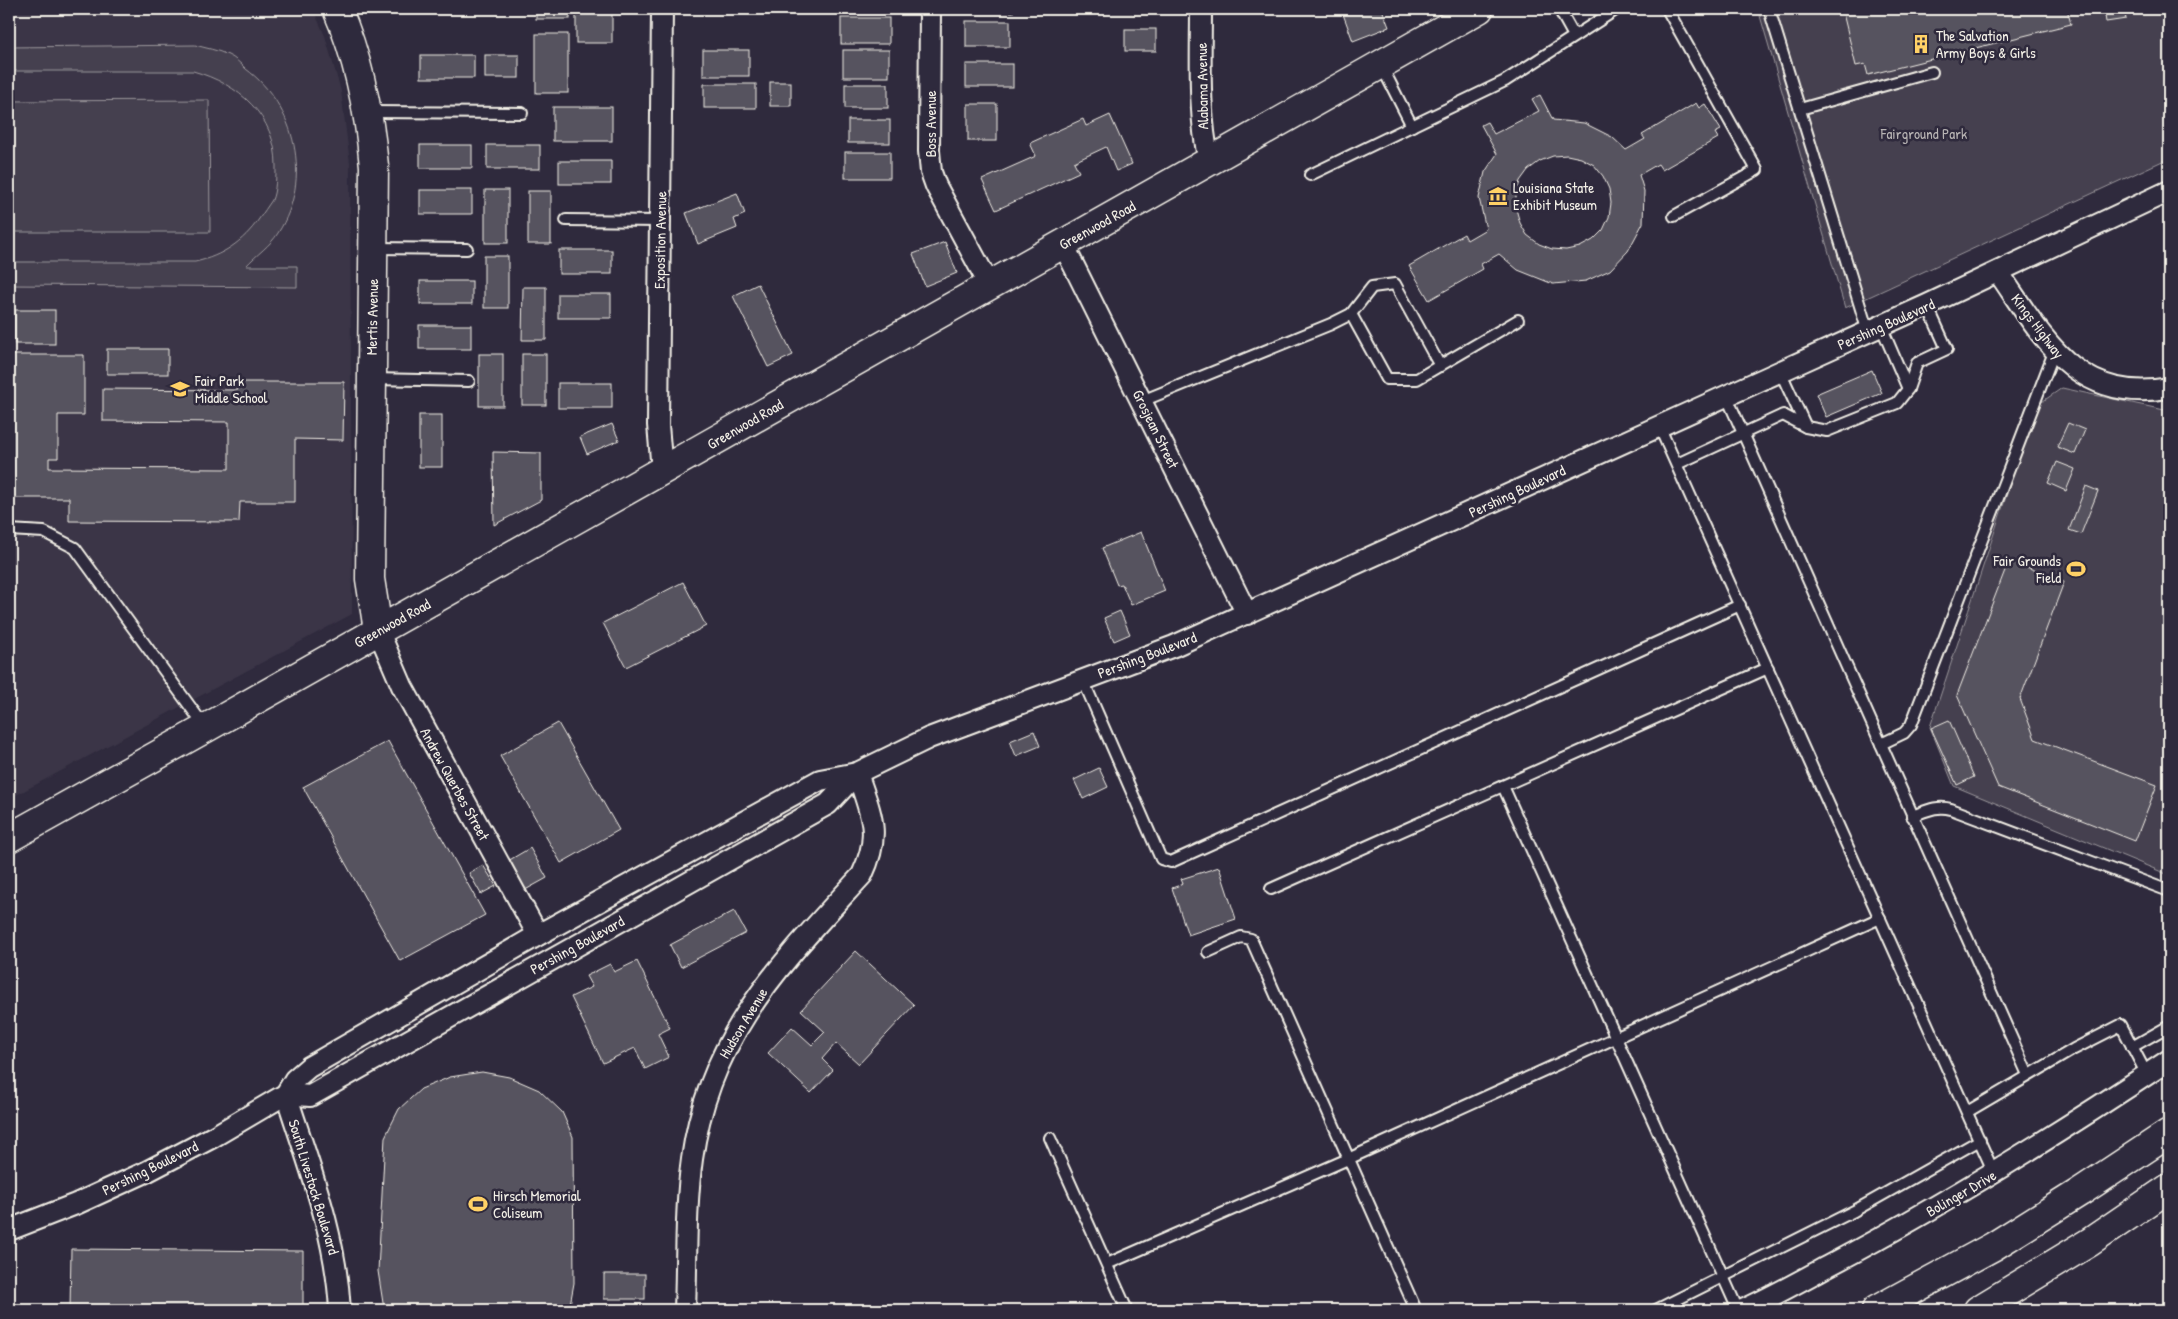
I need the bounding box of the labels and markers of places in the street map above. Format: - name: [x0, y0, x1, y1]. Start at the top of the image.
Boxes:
- place label: The Salvation Army Boys & Girls: [1936, 25, 2036, 63]
- building icon: The Salvation Army Boys & Girls: [1910, 33, 1932, 55]
- place label: Louisiana State Exhibit Museum: [1513, 177, 1597, 215]
- museum icon: Louisiana State Exhibit Museum: [1487, 185, 1509, 207]
- place label: Fair Park Middle School: [194, 370, 267, 408]
- school or university icon: Fair Park Middle School: [169, 378, 191, 400]
- place label: Fair Grounds Field: [1992, 550, 2061, 588]
- sports icon: Fair Grounds Field: [2065, 558, 2087, 580]
- place label: Hirsch Memorial Coliseum: [493, 1185, 581, 1223]
- sports icon: Hirsch Memorial Coliseum: [467, 1193, 489, 1215]

